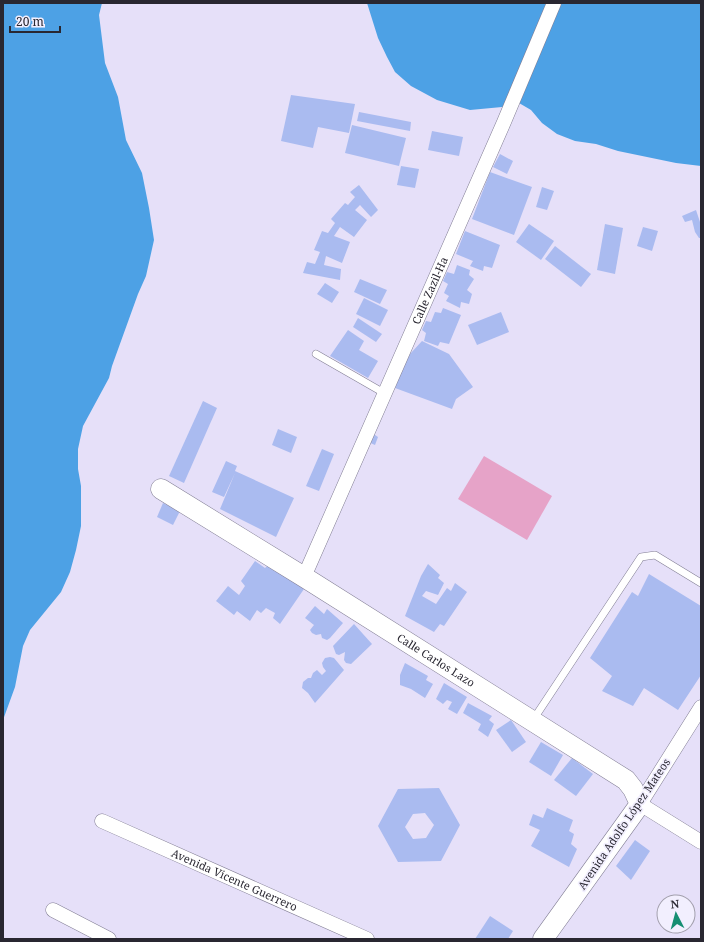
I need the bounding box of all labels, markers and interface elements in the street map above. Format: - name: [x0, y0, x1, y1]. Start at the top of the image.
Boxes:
- scale bar: [10, 8, 60, 34]
- text: 20 m: [16, 13, 44, 30]
- street label: Calle Zazil-Ha: [408, 254, 451, 326]
- street label: Calle Carlos Lazo: [394, 630, 478, 690]
- street label: Avenida Adolfo López Mateos: [574, 755, 673, 892]
- street label: Avenida Vicente Guerrero: [169, 845, 300, 914]
- north arrow: [656, 894, 696, 934]
- text: N: [670, 896, 680, 911]

